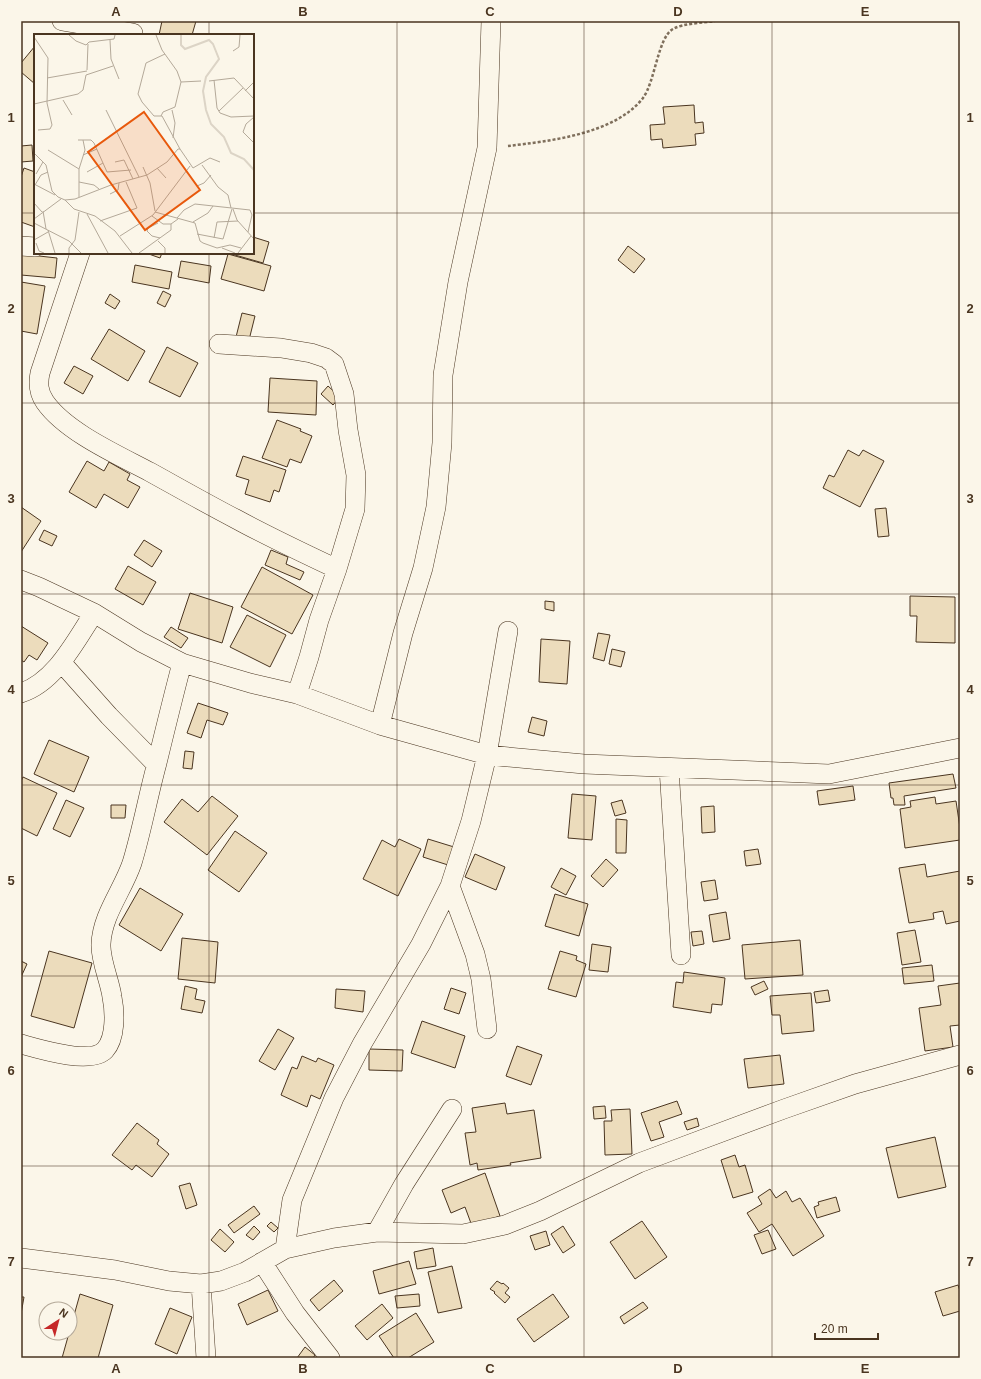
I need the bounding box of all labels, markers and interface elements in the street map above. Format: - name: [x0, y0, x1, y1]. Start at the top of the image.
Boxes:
- text: A: [111, 4, 121, 19]
- text: B: [298, 4, 308, 19]
- text: C: [485, 4, 495, 19]
- text: D: [673, 4, 683, 19]
- text: E: [861, 4, 870, 19]
- inset map: [34, 34, 254, 254]
- text: 1: [7, 110, 15, 125]
- text: 1: [966, 110, 974, 125]
- text: 2: [7, 301, 15, 316]
- text: 2: [966, 301, 974, 316]
- text: 3: [7, 491, 15, 506]
- text: 3: [966, 491, 974, 506]
- text: 4: [7, 682, 15, 697]
- text: 4: [966, 682, 974, 697]
- text: 5: [7, 873, 15, 888]
- text: 5: [966, 873, 974, 888]
- text: 6: [7, 1063, 15, 1078]
- text: 6: [966, 1063, 974, 1078]
- text: 7: [7, 1254, 15, 1269]
- text: 7: [966, 1254, 974, 1269]
- north arrow: [38, 1301, 78, 1341]
- text: N: [57, 1306, 71, 1320]
- scale bar: [815, 1315, 878, 1341]
- text: 20 m: [821, 1322, 848, 1336]
- text: A: [111, 1361, 121, 1376]
- text: B: [298, 1361, 308, 1376]
- text: C: [485, 1361, 495, 1376]
- text: D: [673, 1361, 683, 1376]
- text: E: [861, 1361, 870, 1376]

